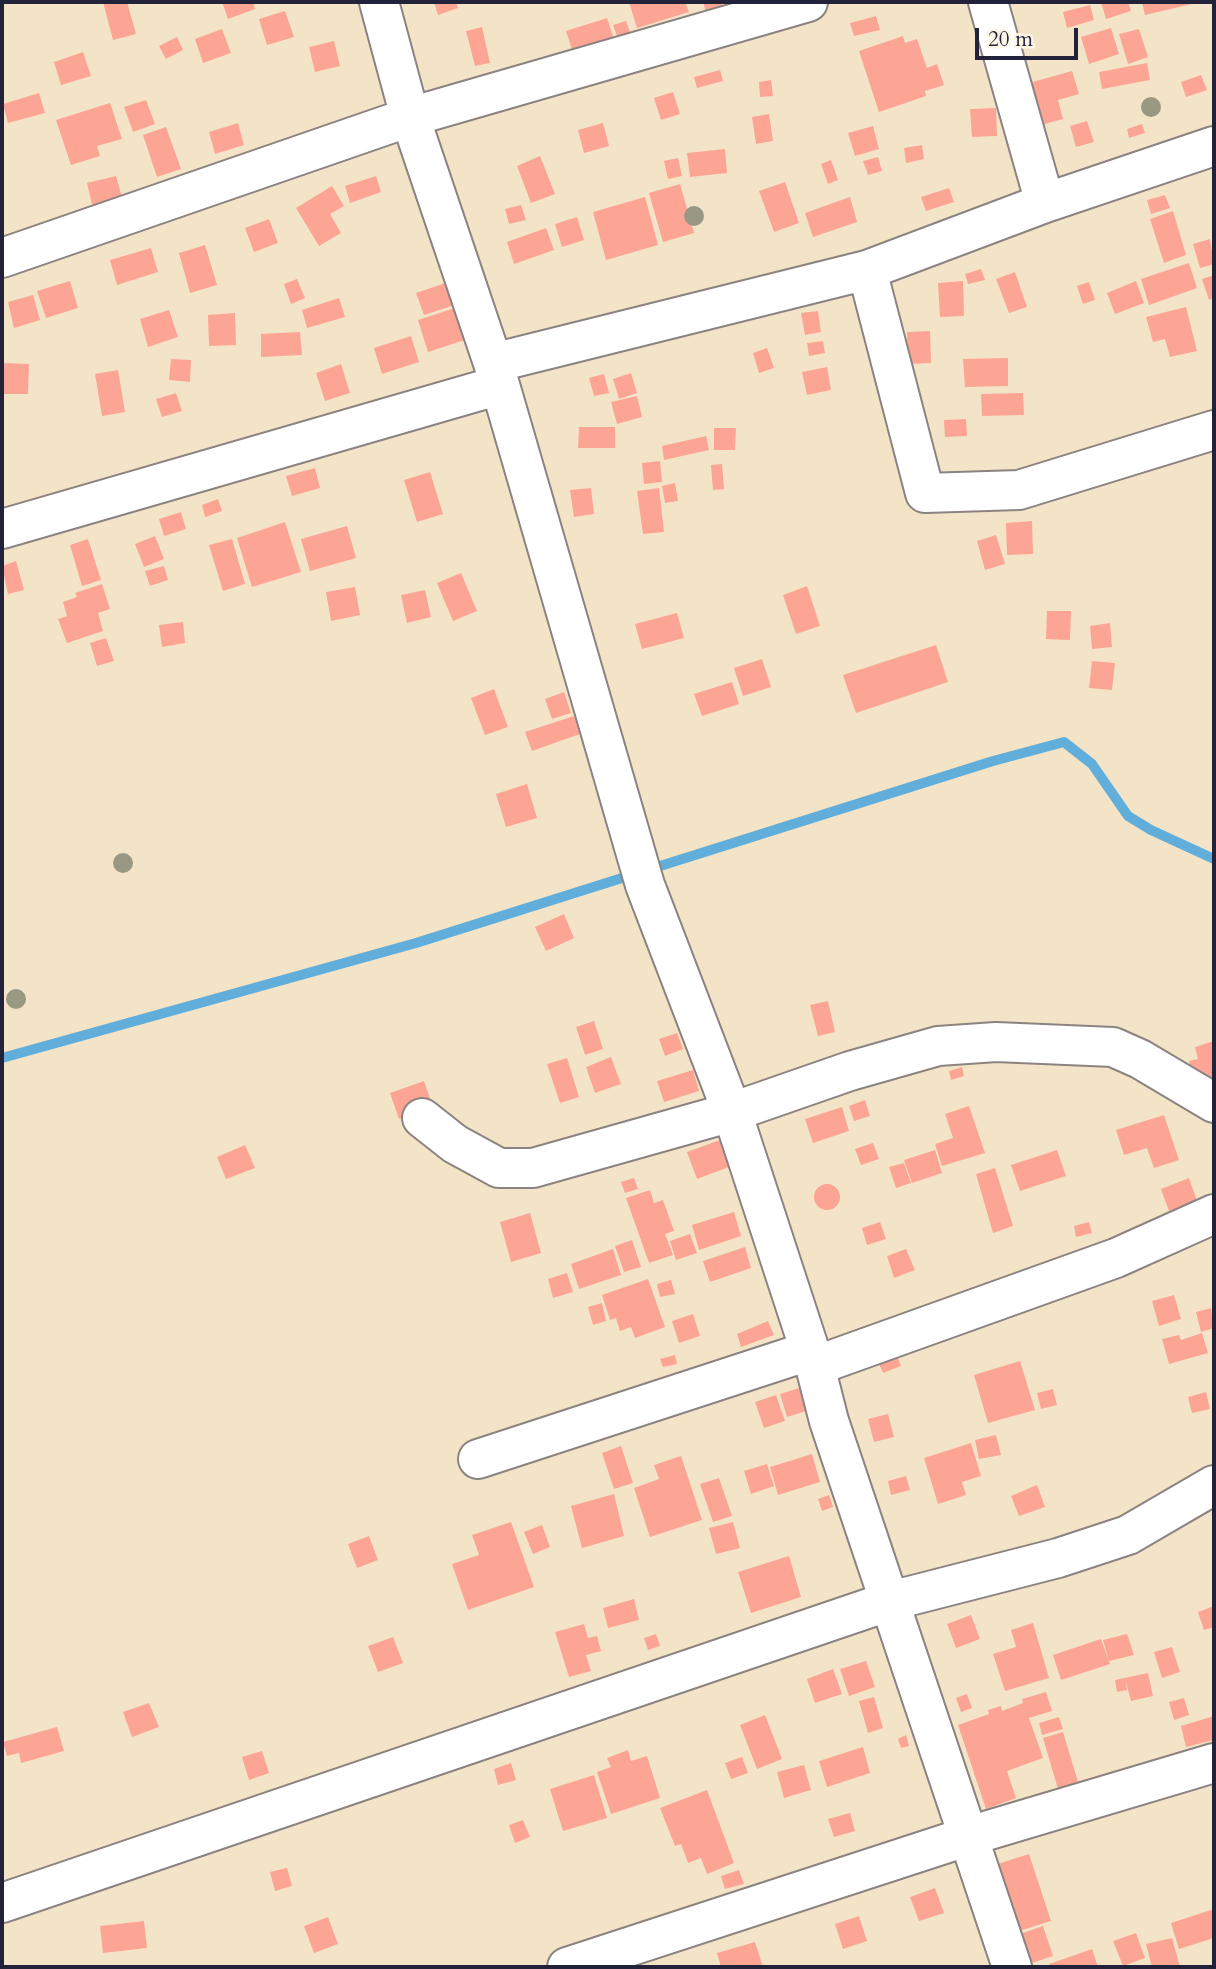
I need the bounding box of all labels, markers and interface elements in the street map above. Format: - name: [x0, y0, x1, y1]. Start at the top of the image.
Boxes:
- scale bar: [978, 14, 1081, 58]
- text: 20 m: [988, 25, 1033, 54]

